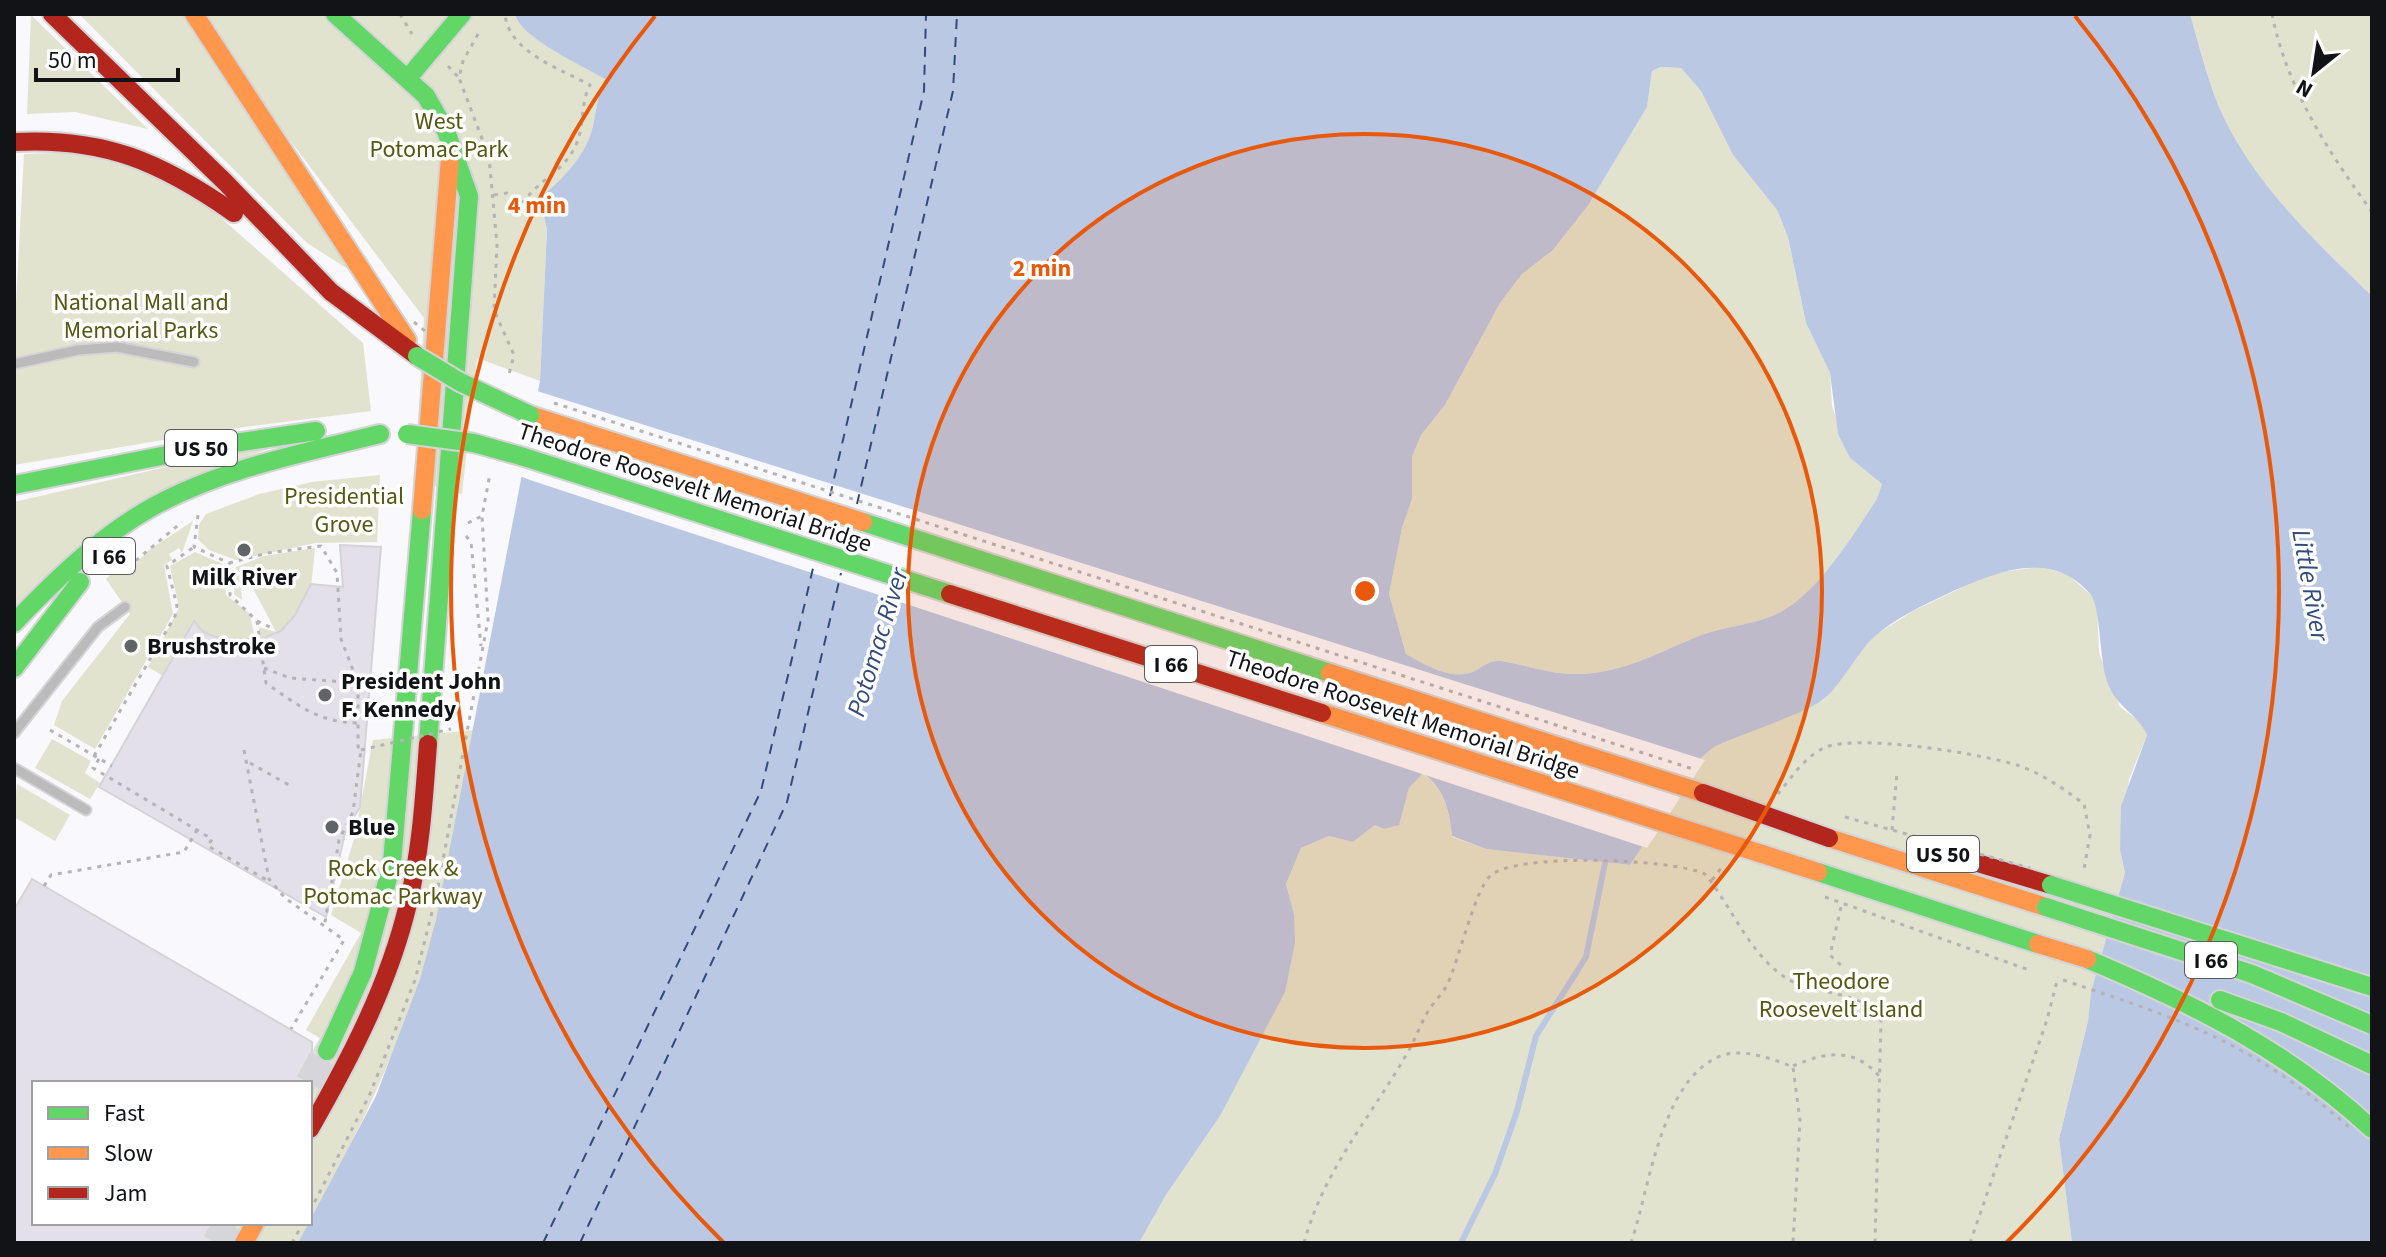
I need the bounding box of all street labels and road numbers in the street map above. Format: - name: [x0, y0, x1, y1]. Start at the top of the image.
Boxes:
- street label: Theodore Roosevelt Memorial Bridge: [513, 414, 876, 561]
- road number: US 50: [165, 430, 237, 466]
- road number: I 66: [83, 538, 135, 574]
- street label: Theodore Roosevelt Memorial Bridge: [1221, 641, 1584, 788]
- road number: I 66: [1145, 646, 1197, 682]
- road number: US 50: [1907, 836, 1979, 872]
- road number: I 66: [2185, 942, 2237, 978]

